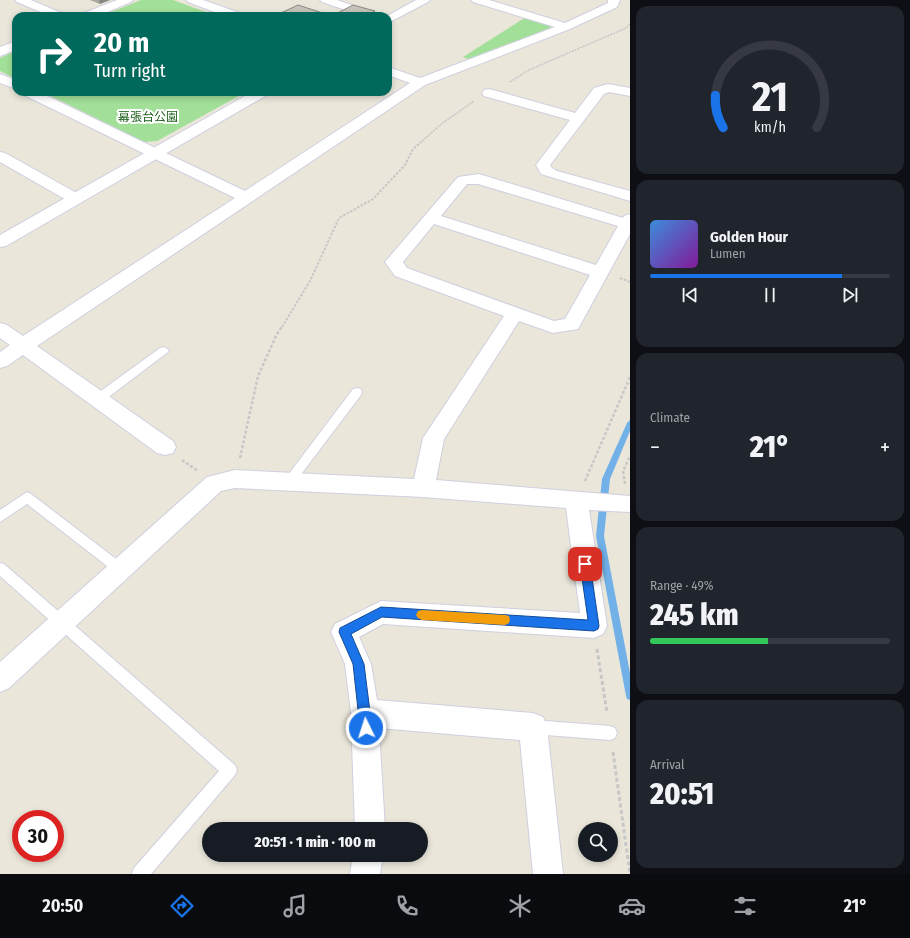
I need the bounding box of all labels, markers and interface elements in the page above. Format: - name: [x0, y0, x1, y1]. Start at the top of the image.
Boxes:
- text: 20 m: [94, 26, 149, 59]
- icon: right: [28, 28, 80, 80]
- text: Turn right: [94, 60, 166, 82]
- text: 21: [751, 72, 788, 122]
- park label: 幕張台公園: [118, 110, 178, 124]
- text: km/h: [754, 118, 786, 135]
- text: Golden Hour: [710, 228, 788, 246]
- text: Lumen: [710, 246, 746, 261]
- icon: previous: [679, 284, 701, 306]
- icon: pause: [759, 284, 781, 306]
- icon: next: [839, 284, 861, 306]
- text: Climate: [650, 410, 690, 425]
- text: 21°: [750, 429, 790, 465]
- text: −: [650, 434, 660, 461]
- text: +: [880, 434, 890, 461]
- pin: [568, 547, 602, 581]
- icon: arrive: [574, 553, 596, 575]
- text: Range · 49%: [650, 578, 713, 593]
- text: 245 km: [650, 597, 738, 633]
- position arrow: [345, 707, 387, 749]
- text: Arrival: [650, 757, 684, 772]
- text: 20:51: [650, 776, 714, 812]
- speed limit sign: 30: [12, 810, 64, 862]
- map controls: [578, 822, 618, 862]
- button: search: [578, 822, 618, 862]
- text: 20:51 · 1 min · 100 m: [254, 833, 376, 851]
- icon: directions: [168, 892, 196, 920]
- icon: music: [281, 892, 309, 920]
- icon: phone: [393, 892, 421, 920]
- icon: climate: [506, 892, 534, 920]
- icon: car: [618, 892, 646, 920]
- icon: filters: [731, 892, 759, 920]
- text: 20:50: [42, 895, 83, 917]
- text: 21°: [844, 895, 868, 917]

